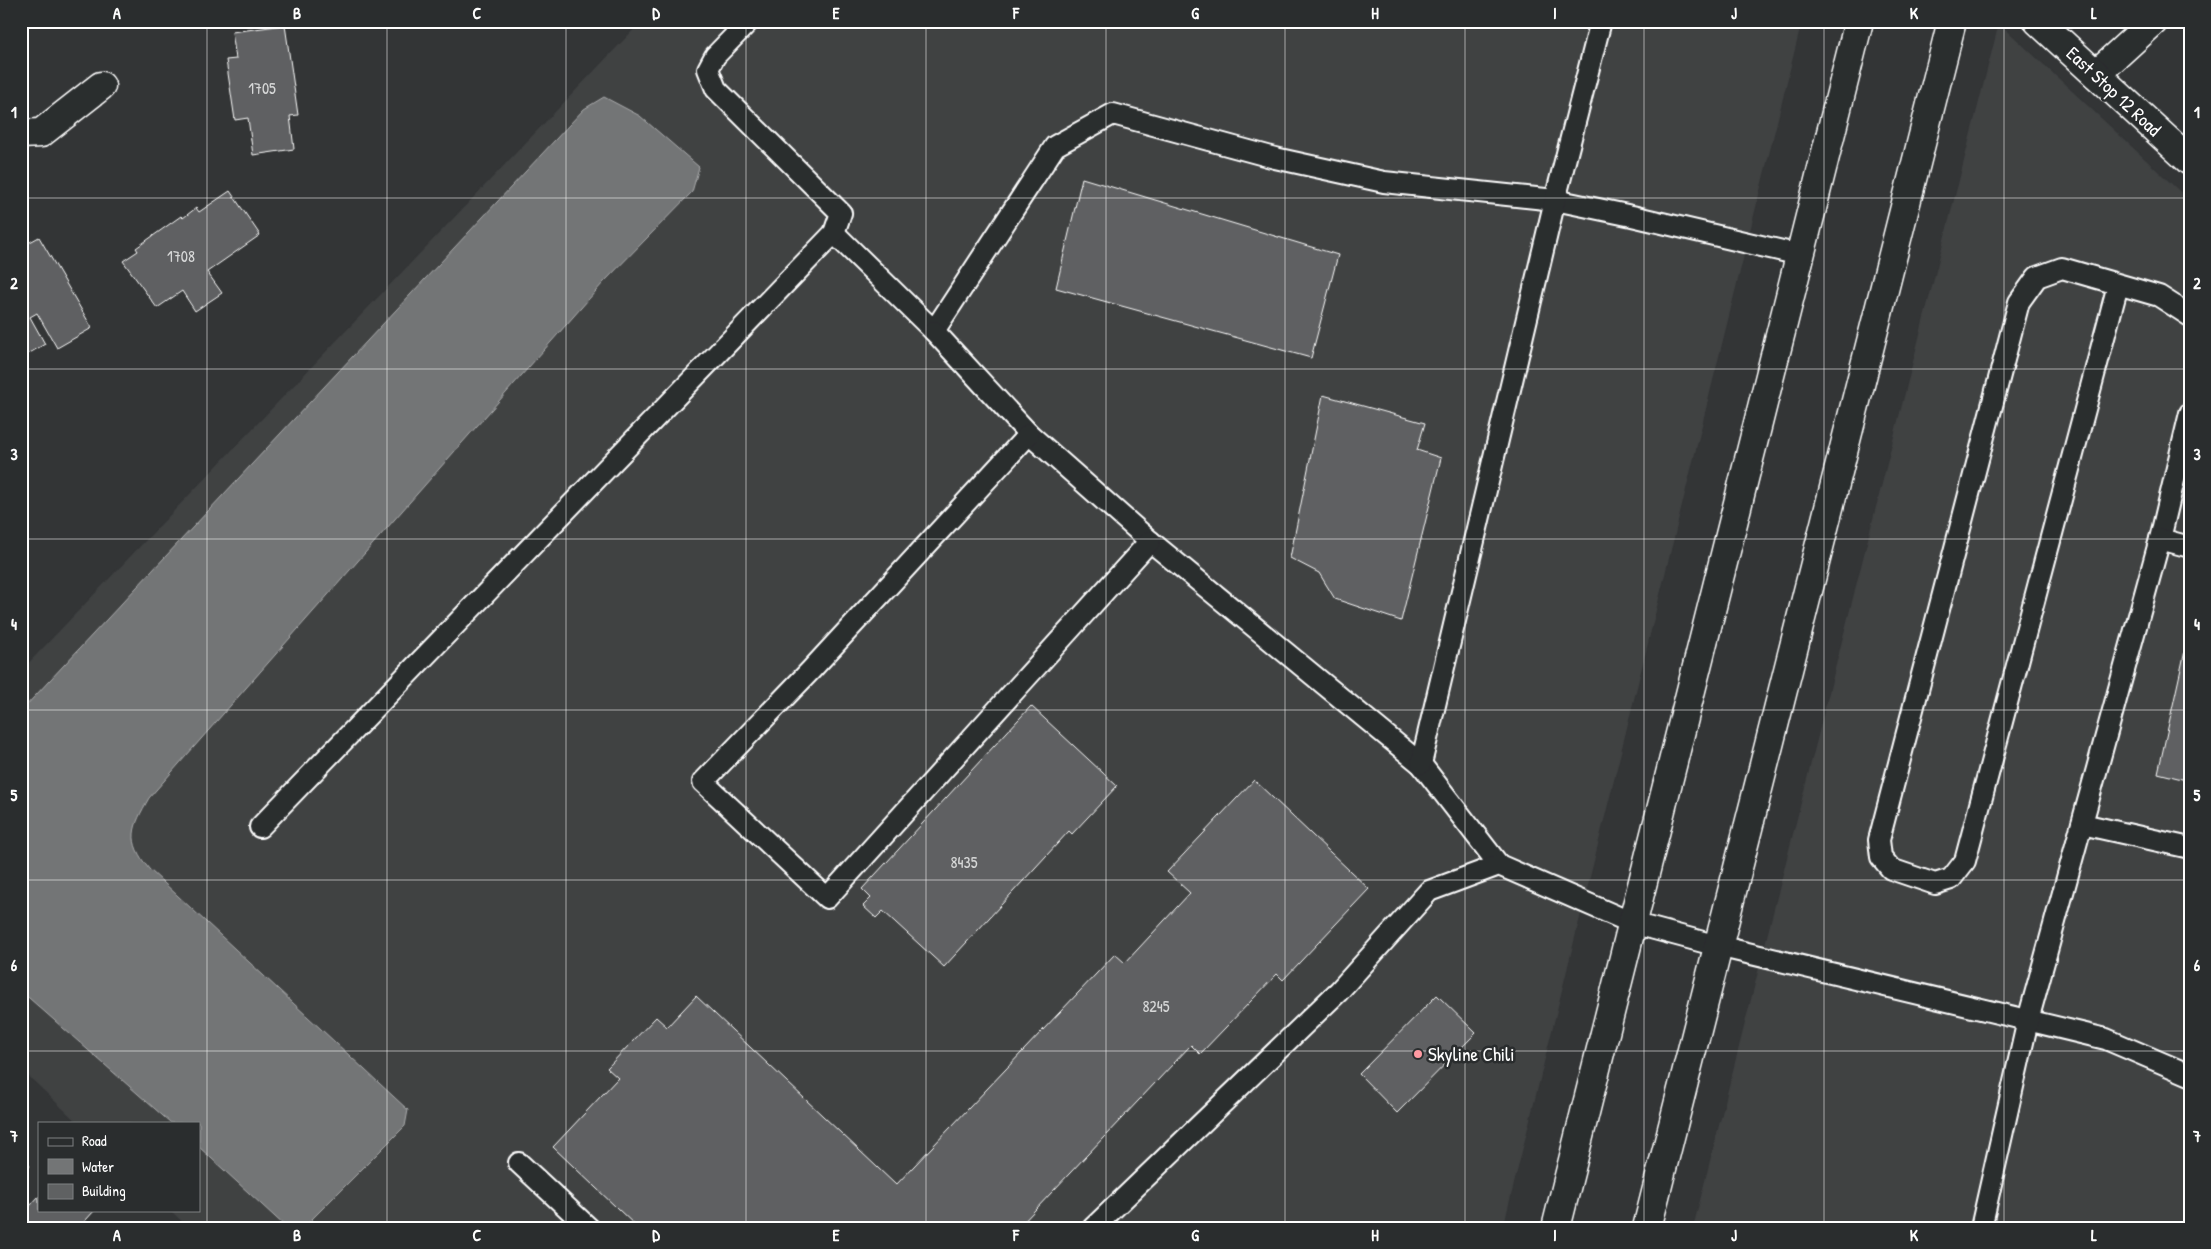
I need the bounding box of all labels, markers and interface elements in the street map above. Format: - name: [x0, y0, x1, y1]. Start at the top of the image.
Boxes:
- text: A: [113, 2, 121, 24]
- text: B: [293, 2, 301, 24]
- text: C: [473, 2, 482, 24]
- text: D: [652, 2, 660, 24]
- text: E: [832, 2, 840, 24]
- text: F: [1012, 2, 1020, 24]
- text: G: [1191, 2, 1199, 24]
- text: H: [1371, 2, 1379, 24]
- text: I: [1553, 2, 1557, 24]
- text: J: [1731, 2, 1737, 24]
- text: K: [1910, 2, 1919, 24]
- text: L: [2091, 2, 2097, 24]
- street label: East Stop 12 Road: [2061, 40, 2167, 142]
- house number: 1705: [248, 77, 276, 99]
- text: 1: [11, 101, 17, 123]
- text: 1: [2194, 101, 2200, 123]
- house number: 1708: [167, 245, 195, 267]
- text: 2: [10, 272, 18, 294]
- text: 2: [2193, 272, 2201, 294]
- text: 3: [10, 443, 18, 465]
- text: 3: [2193, 443, 2201, 465]
- text: 4: [11, 613, 17, 635]
- text: 4: [2194, 613, 2200, 635]
- text: 5: [11, 784, 18, 806]
- text: 5: [2194, 784, 2201, 806]
- house number: 8435: [951, 851, 978, 873]
- text: 6: [11, 954, 18, 976]
- text: 6: [2194, 954, 2201, 976]
- house number: 8245: [1142, 995, 1170, 1017]
- place label: Skyline Chili: [1428, 1041, 1514, 1067]
- marker: Skyline Chili: [1412, 1048, 1424, 1060]
- legend: [38, 1122, 200, 1212]
- text: 7: [9, 1125, 18, 1147]
- text: 7: [2192, 1125, 2201, 1147]
- text: Road: [82, 1130, 107, 1151]
- text: Water: [82, 1156, 114, 1177]
- text: Building: [82, 1180, 126, 1201]
- text: A: [113, 1224, 121, 1246]
- text: B: [293, 1224, 301, 1246]
- text: C: [473, 1224, 482, 1246]
- text: D: [652, 1224, 660, 1246]
- text: E: [832, 1224, 840, 1246]
- text: F: [1012, 1224, 1020, 1246]
- text: G: [1191, 1224, 1199, 1246]
- text: H: [1371, 1224, 1379, 1246]
- text: I: [1553, 1224, 1557, 1246]
- text: J: [1731, 1224, 1737, 1246]
- text: K: [1910, 1224, 1919, 1246]
- text: L: [2091, 1224, 2097, 1246]

